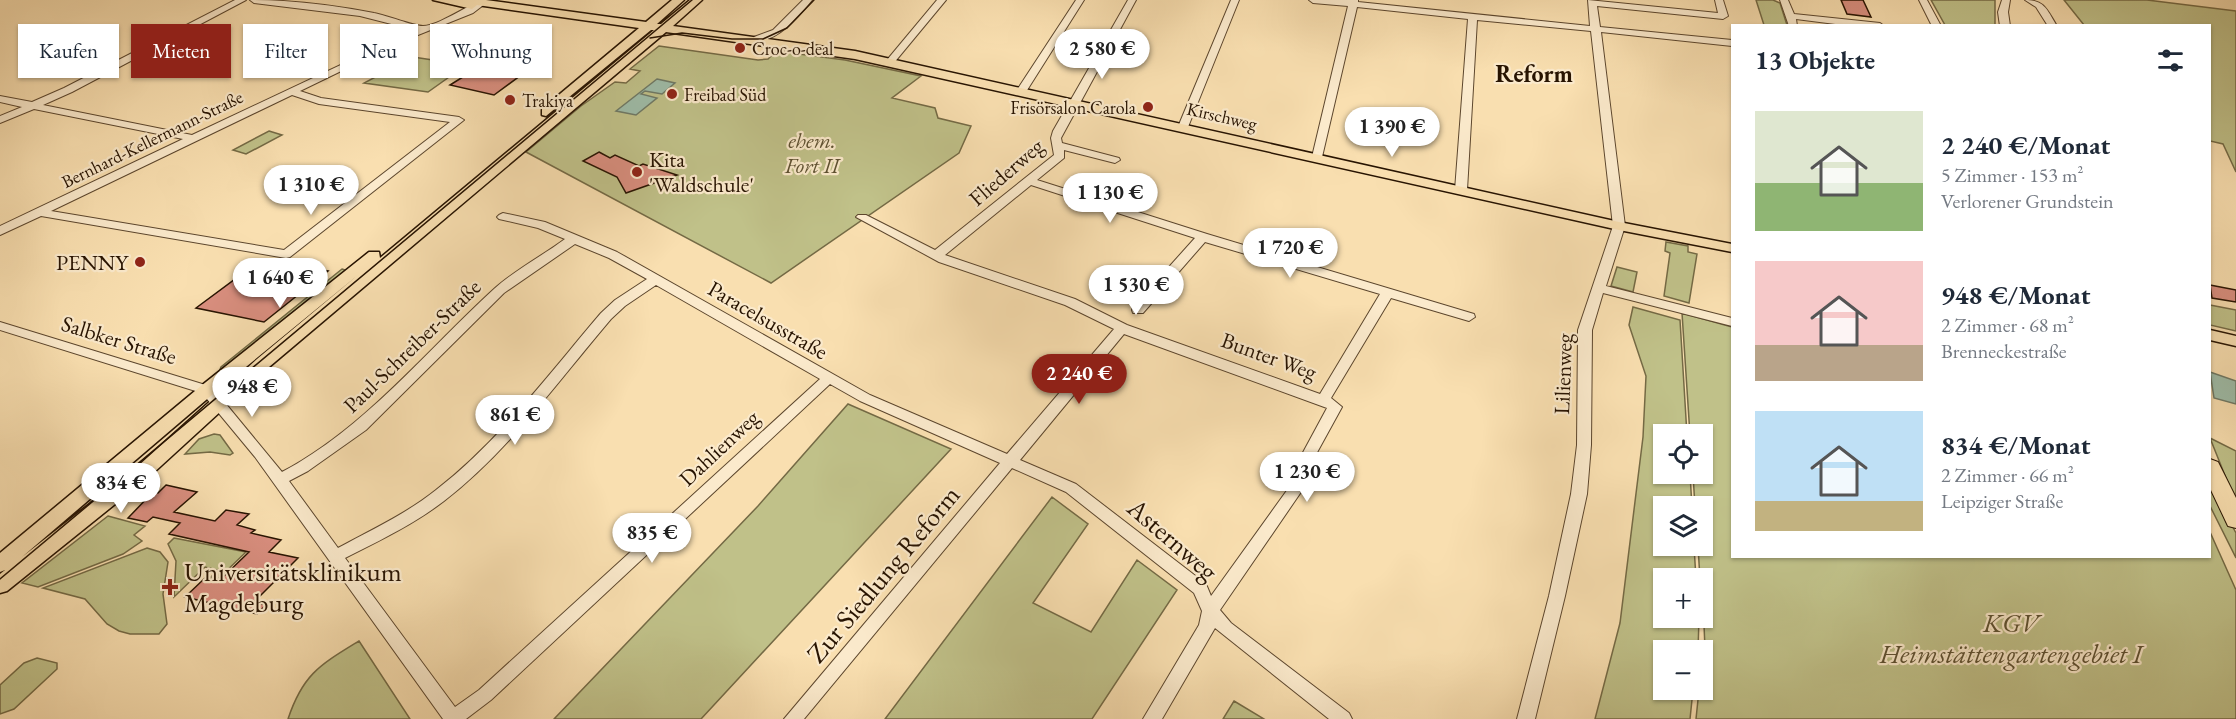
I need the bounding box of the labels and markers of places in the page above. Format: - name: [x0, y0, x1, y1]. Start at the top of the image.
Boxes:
- pin: 2 580 €: [1047, 29, 1157, 80]
- place label: Croc-o-deal: [752, 37, 833, 60]
- marker: Croc-o-deal: [733, 41, 747, 55]
- place label: Freibad Süd: [684, 83, 767, 106]
- marker: Freibad Süd: [665, 87, 679, 101]
- place label: Trakiya: [522, 89, 574, 112]
- marker: Trakiya: [503, 93, 517, 107]
- place label: Frisörsalon Carola: [1010, 96, 1137, 119]
- marker: Frisörsalon Carola: [1141, 100, 1155, 114]
- pin: 1 390 €: [1337, 107, 1447, 158]
- place label: Kita 'Waldschule': [649, 145, 754, 199]
- pin: 1 310 €: [256, 165, 366, 216]
- marker: Kita 'Waldschule': [630, 165, 644, 179]
- pin: 1 130 €: [1055, 173, 1165, 224]
- pin: 1 720 €: [1235, 228, 1345, 279]
- place label: PENNY: [56, 248, 129, 277]
- marker: PENNY: [133, 255, 147, 269]
- pin: 1 640 €: [225, 258, 335, 309]
- pin: 1 530 €: [1081, 265, 1191, 316]
- pin: 2 240 €: [1024, 354, 1134, 405]
- pin: 948 €: [210, 367, 294, 418]
- pin: 861 €: [473, 395, 557, 446]
- pin: 1 230 €: [1252, 452, 1362, 503]
- pin: 834 €: [79, 463, 163, 514]
- pin: 835 €: [610, 513, 694, 564]
- place label: Universitätsklinikum Magdeburg: [184, 554, 402, 620]
- marker: Universitätsklinikum Magdeburg: [161, 578, 179, 596]

